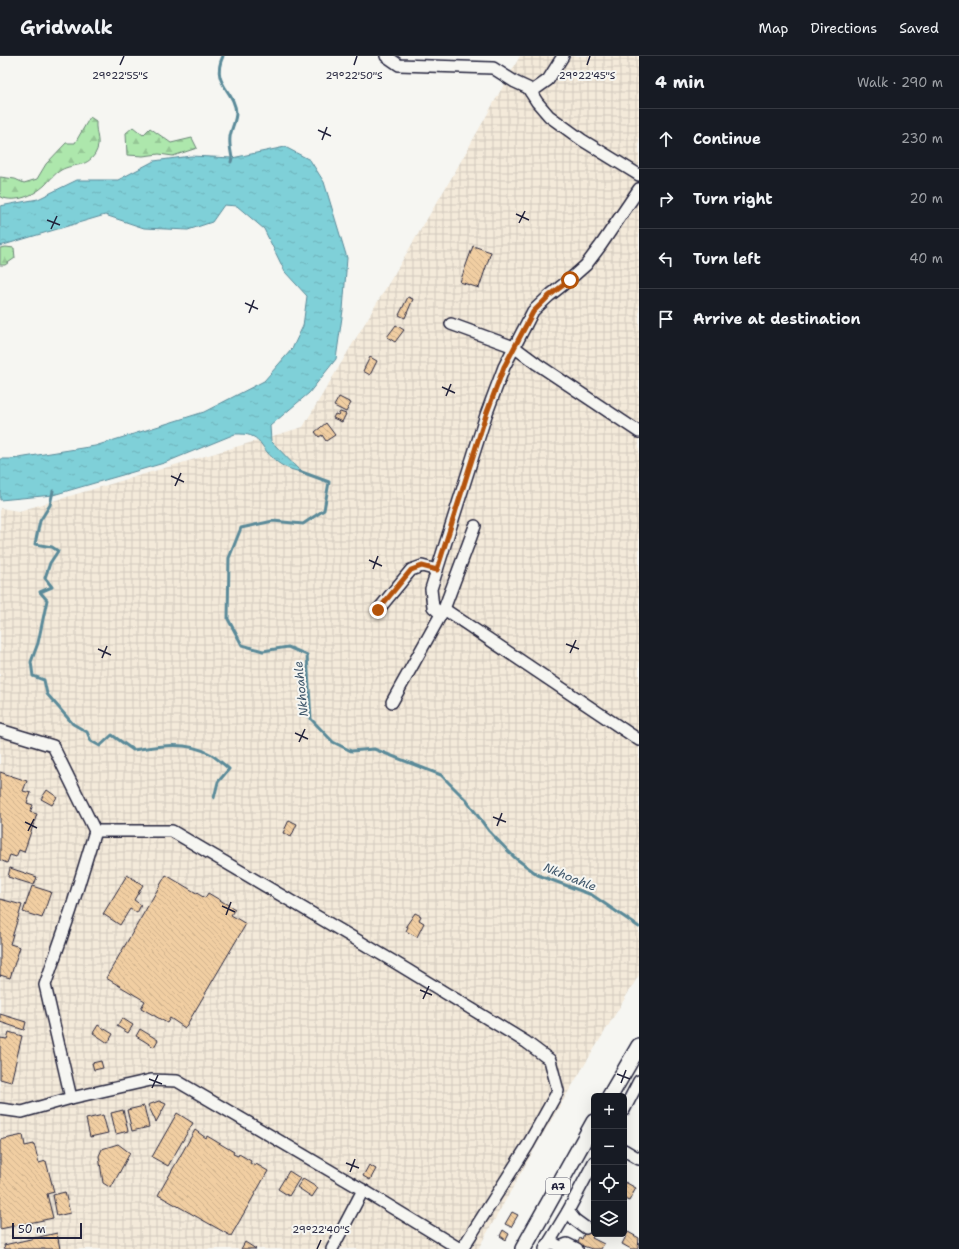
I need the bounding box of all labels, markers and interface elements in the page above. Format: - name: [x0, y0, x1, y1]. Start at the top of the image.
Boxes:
- text: Gridwalk: [20, 15, 113, 40]
- text: Map: [759, 19, 789, 37]
- text: Directions: [811, 19, 877, 37]
- text: Saved: [899, 19, 939, 37]
- text: 29°22'55"S: [92, 69, 148, 82]
- text: 29°22'50"S: [325, 69, 383, 82]
- text: 29°22'45"S: [559, 69, 616, 82]
- text: 4 min: [655, 71, 705, 93]
- text: Walk · 290 m: [857, 74, 943, 91]
- icon: ahead: [655, 128, 677, 150]
- text: Continue: [693, 129, 761, 149]
- text: 230 m: [901, 130, 943, 147]
- icon: right: [655, 188, 677, 210]
- text: Turn right: [693, 189, 773, 209]
- text: 20 m: [910, 190, 943, 207]
- icon: left: [655, 248, 677, 270]
- text: Turn left: [693, 249, 761, 269]
- text: 40 m: [909, 250, 943, 267]
- route start: [561, 271, 579, 289]
- icon: arrive: [655, 308, 677, 330]
- text: Arrive at destination: [693, 309, 861, 329]
- route end: [369, 601, 387, 619]
- water label: Nkhoahle: [290, 660, 312, 718]
- water label: Nkhoahle: [541, 859, 599, 895]
- map controls: [591, 1093, 627, 1237]
- button: +: [591, 1093, 627, 1129]
- button: −: [591, 1129, 627, 1165]
- button: locate: [591, 1165, 627, 1201]
- road number: A7: [546, 1178, 570, 1194]
- button: layers: [591, 1201, 627, 1237]
- scale bar: [12, 1221, 82, 1240]
- text: 50 m: [18, 1222, 46, 1237]
- text: 29°22'40"S: [292, 1223, 350, 1236]

